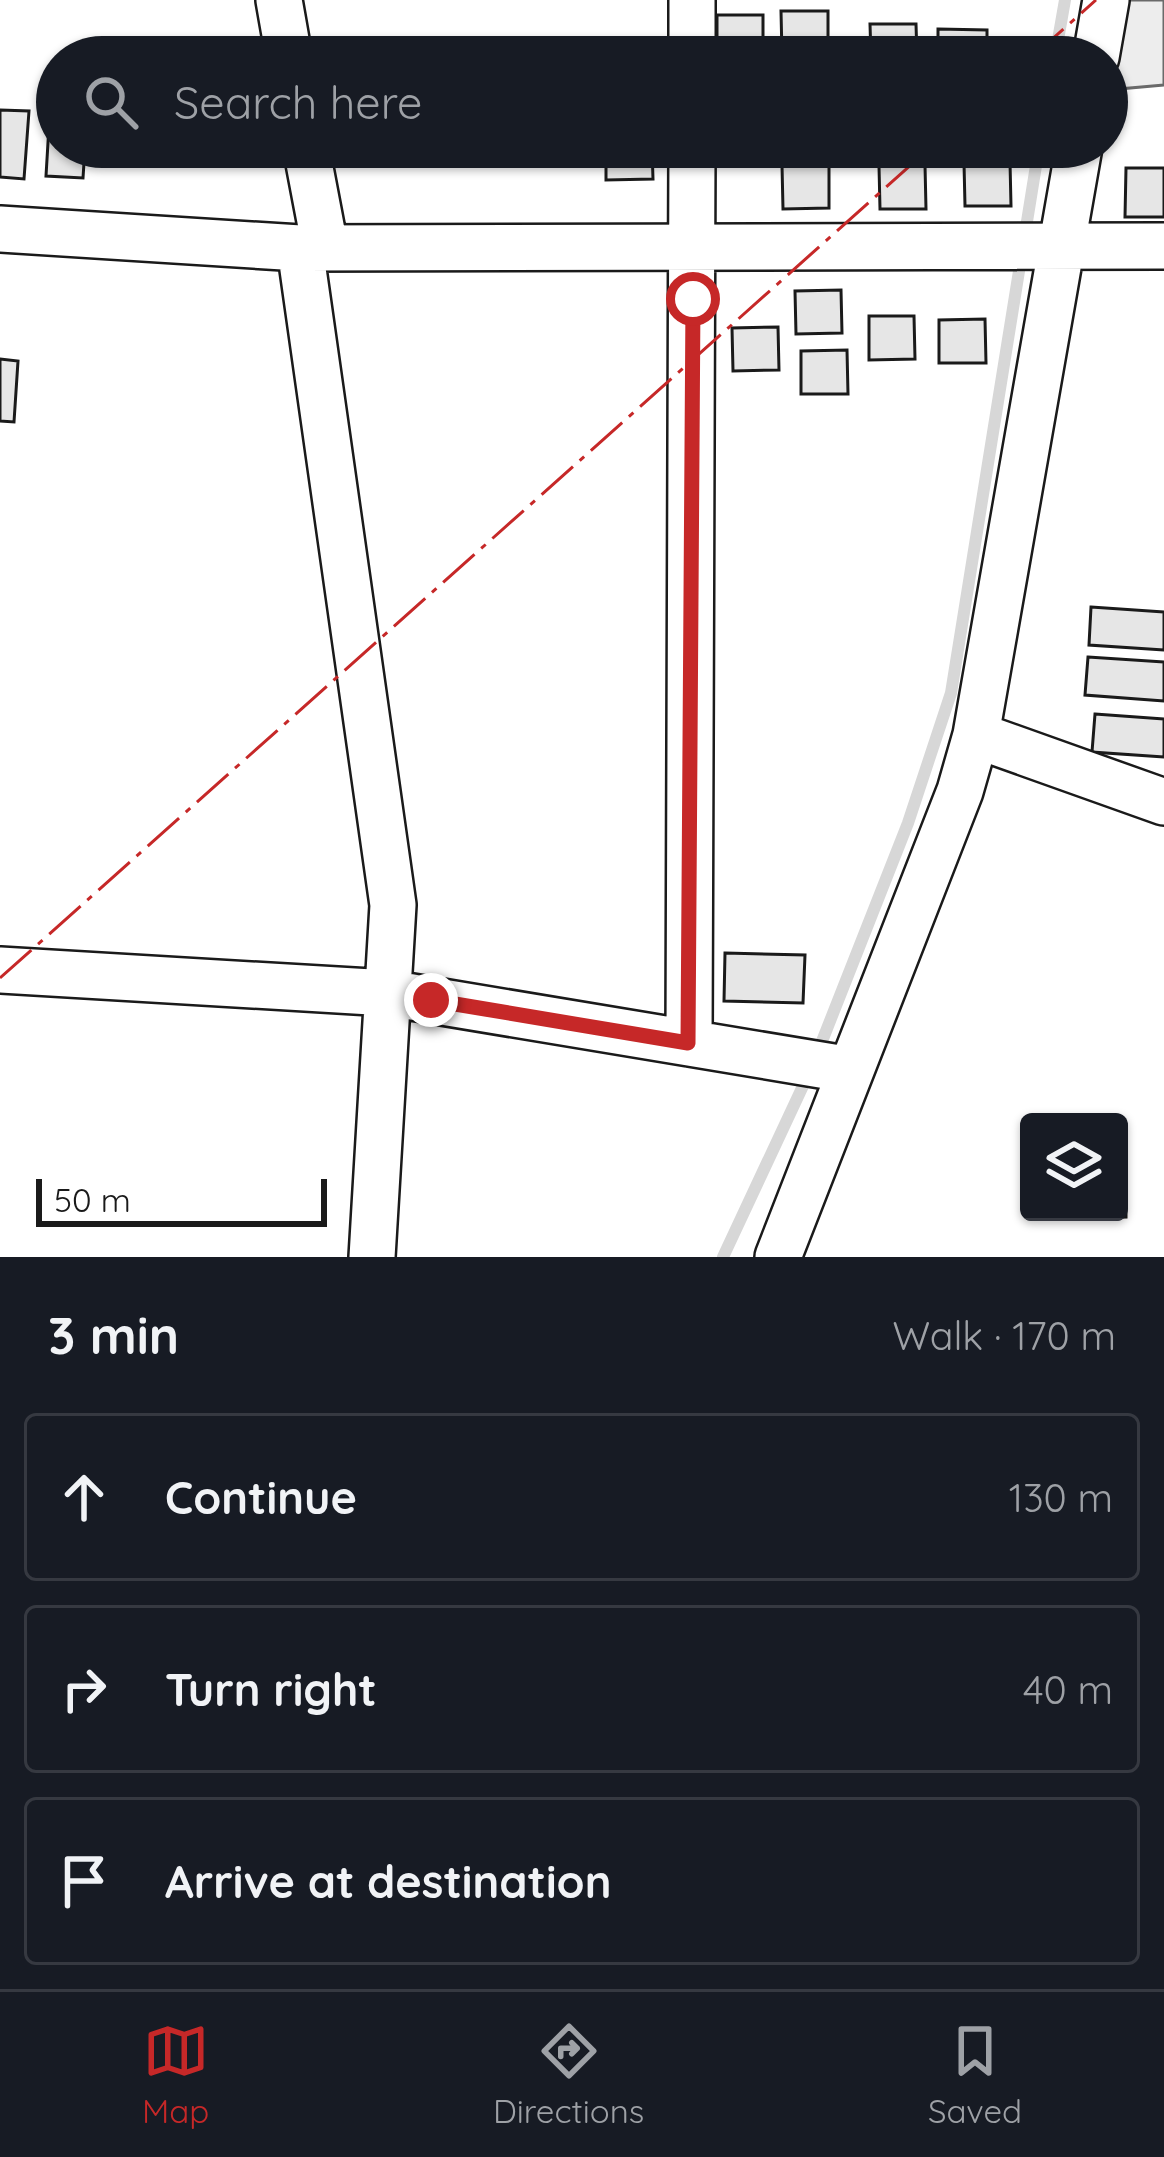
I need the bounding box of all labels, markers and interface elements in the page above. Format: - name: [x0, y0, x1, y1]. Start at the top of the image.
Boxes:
- search box: [36, 36, 1128, 168]
- icon: search: [78, 69, 144, 135]
- text: Search here: [174, 74, 422, 130]
- route start: [666, 272, 720, 326]
- route end: [404, 973, 458, 1027]
- map controls: [1020, 1113, 1128, 1221]
- button: layers: [1020, 1113, 1128, 1221]
- scale bar: [36, 1173, 327, 1226]
- text: 50 m: [54, 1179, 131, 1220]
- text: 3 min: [48, 1303, 179, 1367]
- text: Walk · 170 m: [892, 1311, 1116, 1360]
- icon: ahead: [51, 1464, 117, 1530]
- text: Continue: [165, 1469, 357, 1525]
- text: 130 m: [1009, 1473, 1113, 1522]
- icon: right: [51, 1656, 117, 1722]
- text: Turn right: [165, 1661, 377, 1717]
- text: 40 m: [1023, 1665, 1113, 1714]
- icon: arrive: [51, 1848, 117, 1914]
- text: Arrive at destination: [165, 1853, 611, 1909]
- tab: Map: [142, 2018, 209, 2131]
- tab: Directions: [493, 2018, 644, 2131]
- tab: Saved: [928, 2018, 1022, 2131]

